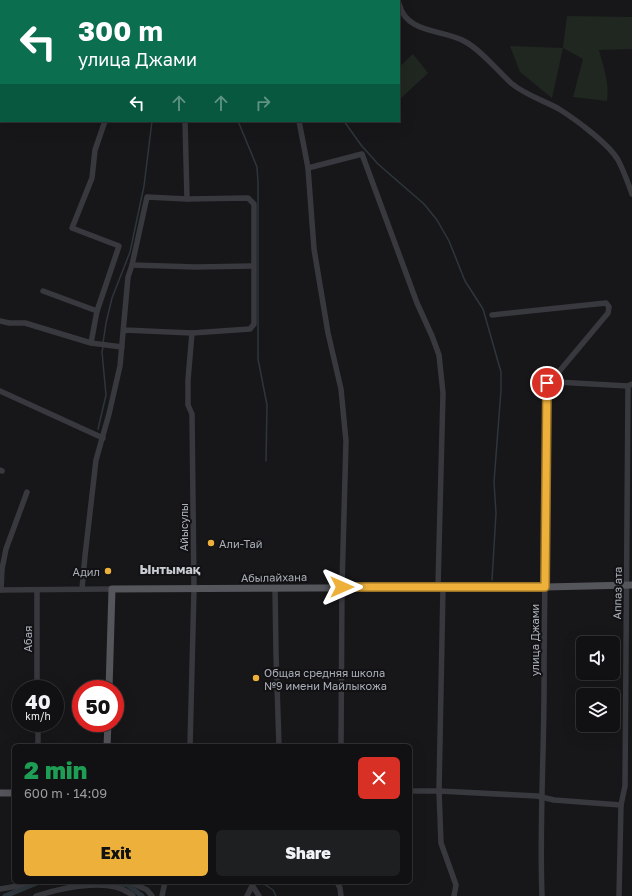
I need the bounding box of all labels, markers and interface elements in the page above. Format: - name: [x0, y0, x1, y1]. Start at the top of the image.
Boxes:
- text: 300 m: [78, 14, 163, 47]
- icon: left: [12, 16, 64, 68]
- text: улица Джами: [78, 48, 197, 70]
- icon: left: [126, 92, 148, 114]
- icon: ahead: [168, 92, 190, 114]
- icon: ahead: [210, 92, 232, 114]
- icon: right: [252, 92, 274, 114]
- pin: [530, 366, 564, 400]
- icon: arrive: [536, 372, 558, 394]
- street label: Айысулы: [177, 503, 190, 551]
- place label: Али-Тай: [219, 537, 262, 550]
- marker: Али-Тай: [206, 538, 216, 548]
- district label: Ынтымақ: [139, 561, 201, 577]
- place label: Адил: [73, 565, 100, 578]
- marker: Адил: [103, 566, 113, 576]
- position arrow: [321, 566, 363, 608]
- street label: Аппаз ата: [610, 566, 624, 620]
- street label: Абылайхана: [241, 570, 307, 584]
- street label: улица Джами: [528, 604, 541, 676]
- street label: Абая: [21, 626, 34, 652]
- map controls: [576, 636, 620, 732]
- button: sound: [576, 636, 620, 680]
- place label: Общая средняя школа №9 имени Майлыкожа: [264, 666, 387, 692]
- marker: Общая средняя школа №9 имени Майлыкожа: [251, 673, 261, 683]
- speed limit sign: 50: [72, 680, 124, 732]
- button: layers: [576, 688, 620, 732]
- text: 40: [25, 689, 51, 713]
- text: km/h: [25, 710, 51, 722]
- text: 2 min: [24, 755, 87, 784]
- button: close: [358, 757, 400, 799]
- text: 600 m · 14:09: [24, 785, 107, 801]
- button: Exit: [24, 830, 208, 876]
- button: Share: [216, 830, 400, 876]

